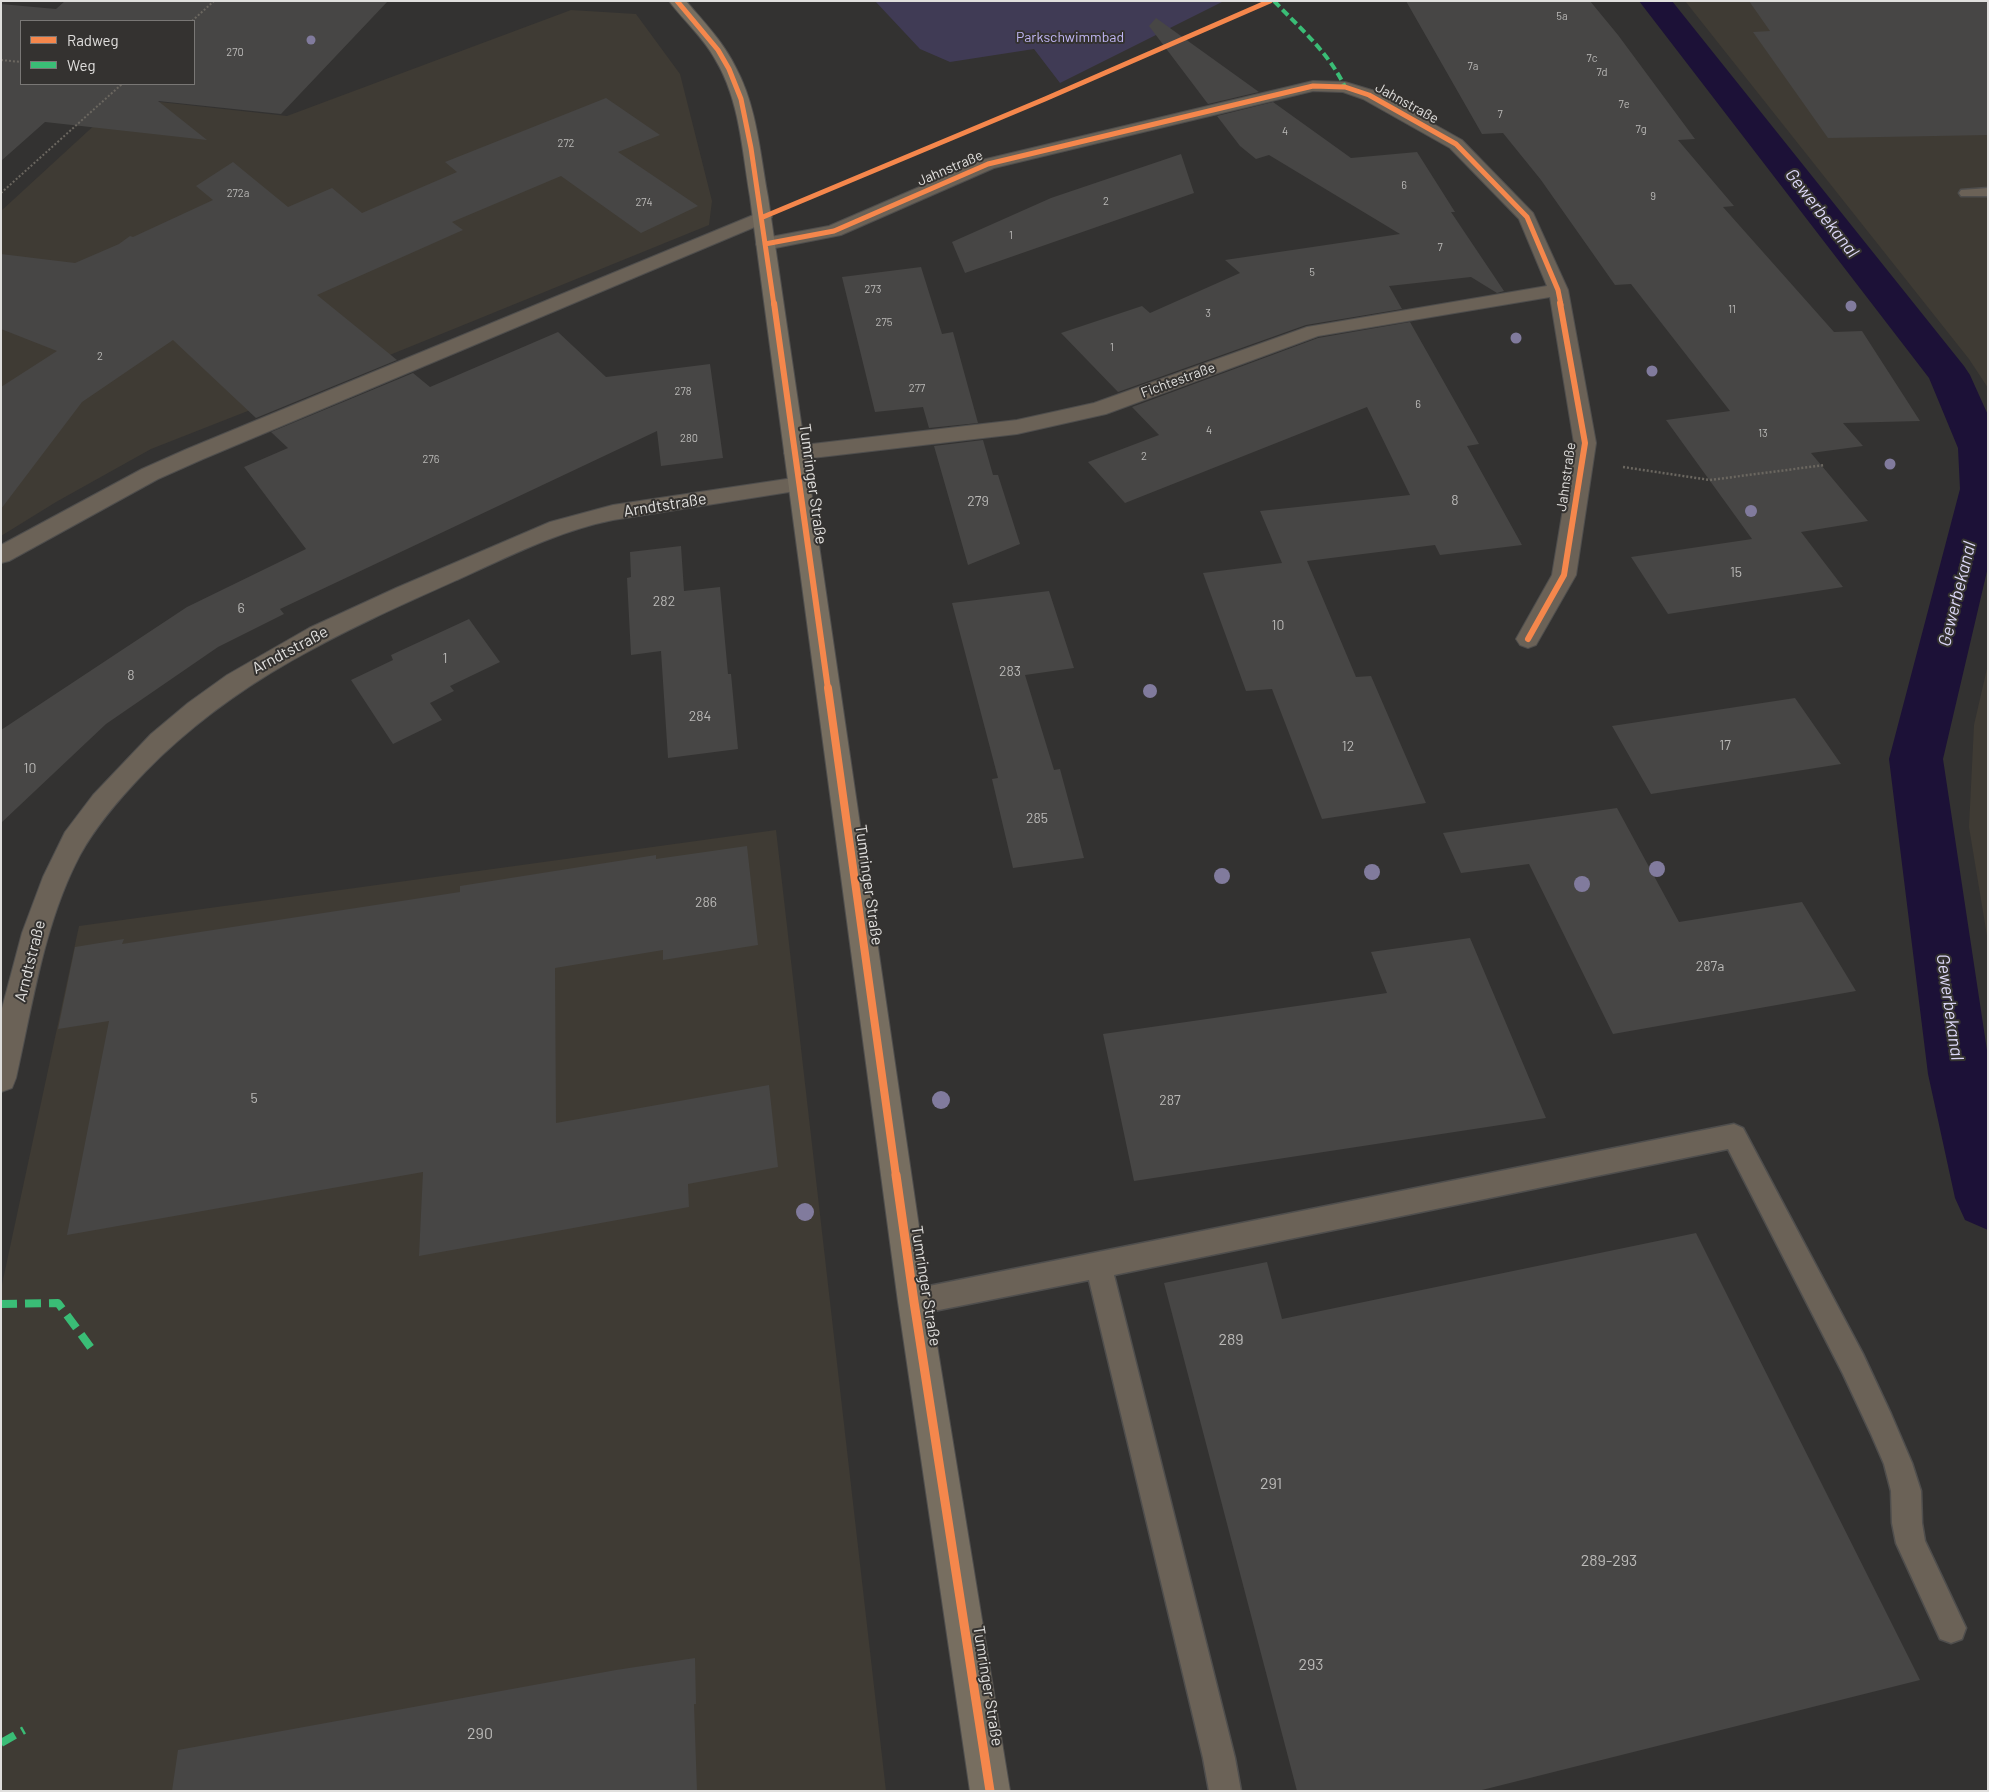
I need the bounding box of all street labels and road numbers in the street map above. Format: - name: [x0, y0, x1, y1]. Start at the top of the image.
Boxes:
- street label: Jahnstraße: [1372, 79, 1442, 127]
- street label: Jahnstraße: [915, 147, 985, 189]
- street label: Fichtestraße: [1139, 359, 1217, 401]
- street label: Tumringer Straße: [795, 423, 831, 545]
- street label: Jahnstraße: [1553, 441, 1579, 513]
- street label: Arndtstraße: [622, 489, 708, 521]
- street label: Arndtstraße: [249, 622, 331, 678]
- street label: Tumringer Straße: [851, 824, 887, 946]
- street label: Arndtstraße: [11, 918, 49, 1004]
- street label: Tumringer Straße: [907, 1225, 945, 1347]
- street label: Tumringer Straße: [969, 1625, 1007, 1747]

